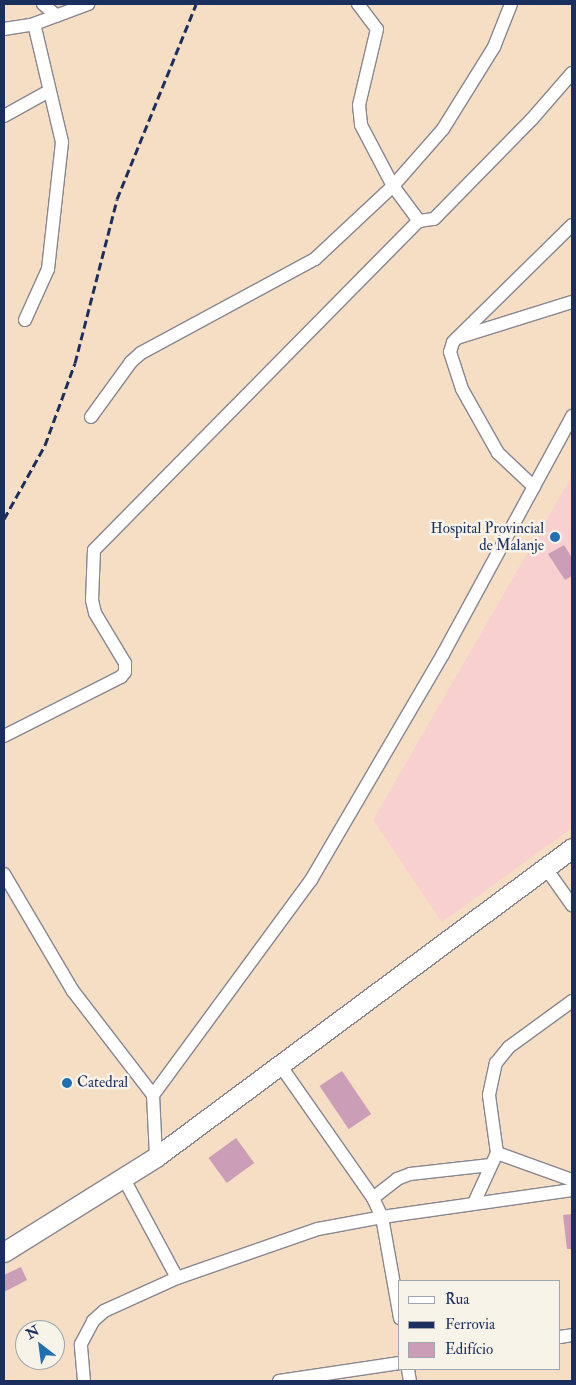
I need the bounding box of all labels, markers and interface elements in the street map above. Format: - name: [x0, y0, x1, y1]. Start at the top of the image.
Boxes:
- place label: Hospital Provincial de Malanje: [431, 519, 544, 554]
- marker: Hospital Provincial de Malanje: [548, 530, 562, 544]
- place label: Catedral: [77, 1074, 128, 1092]
- marker: Catedral: [61, 1077, 73, 1089]
- legend: [398, 1280, 561, 1370]
- text: Rua: [445, 1290, 470, 1309]
- text: Ferrovia: [445, 1315, 495, 1334]
- north arrow: [15, 1320, 65, 1370]
- text: N: [23, 1322, 42, 1343]
- text: Edifício: [445, 1340, 493, 1359]

